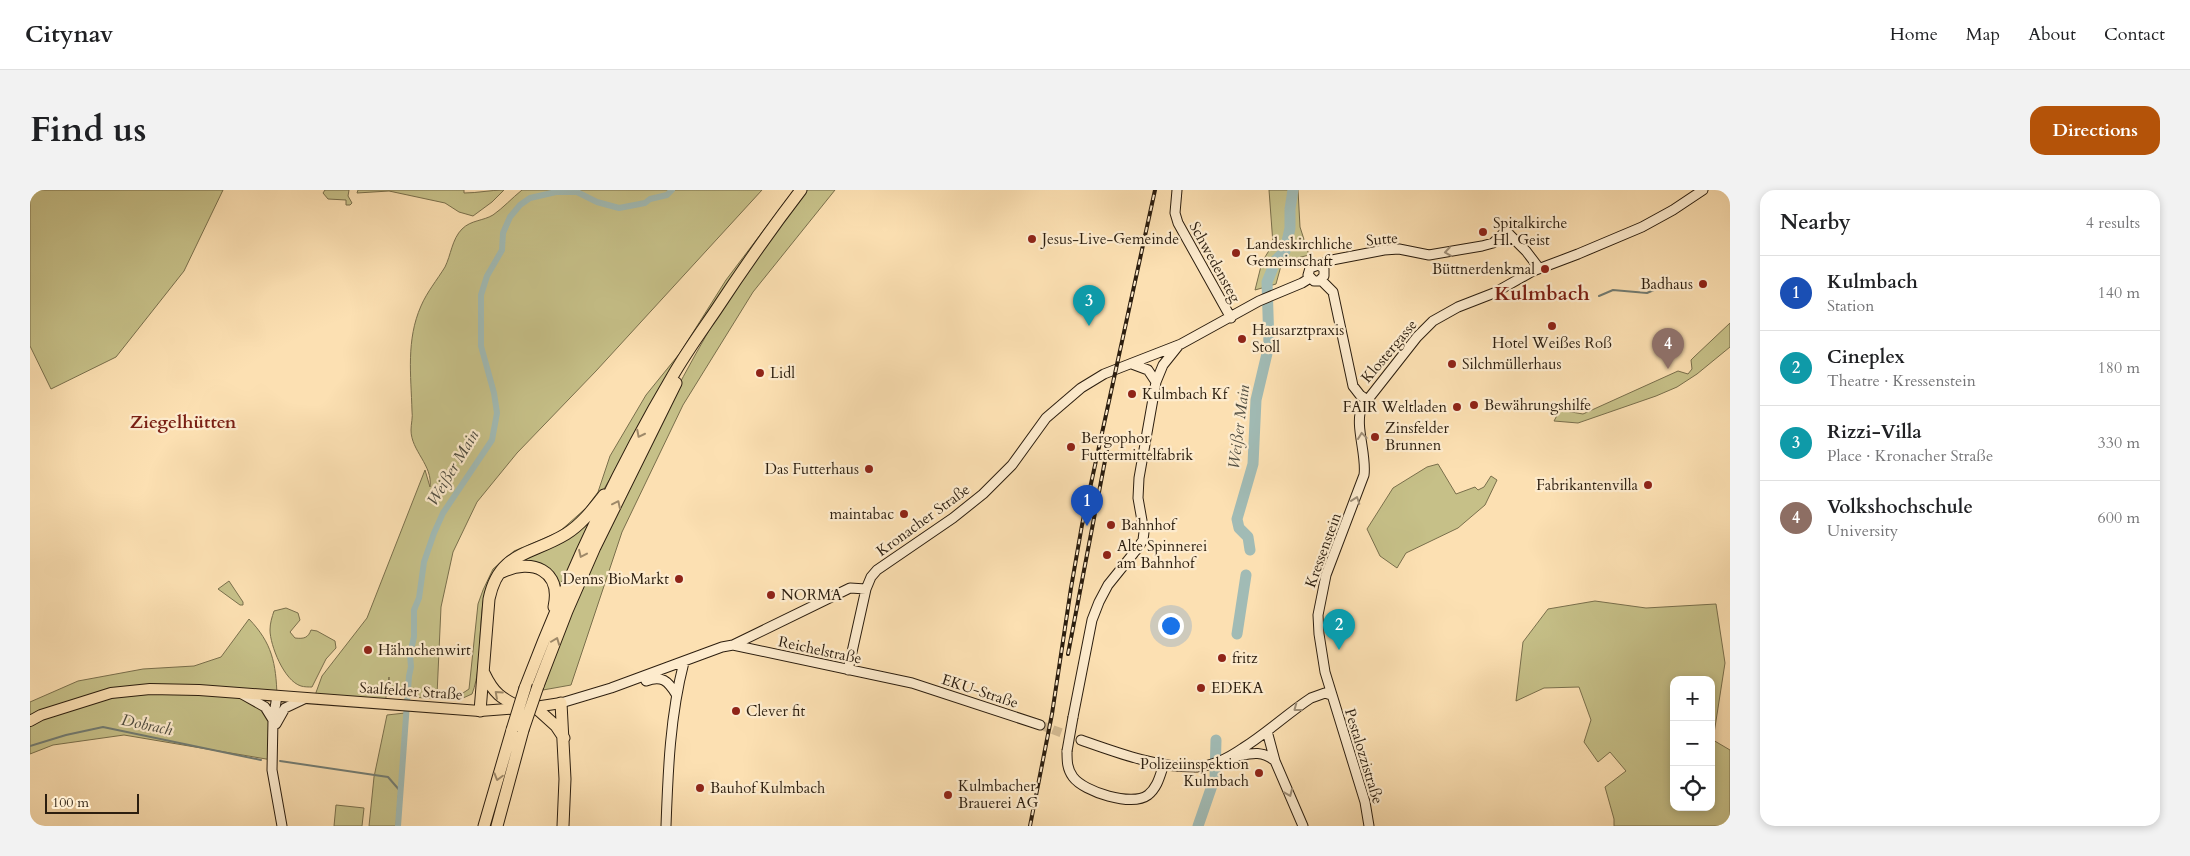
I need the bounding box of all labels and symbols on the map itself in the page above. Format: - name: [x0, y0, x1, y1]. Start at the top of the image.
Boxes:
- place label: Spitalkirche Hl. Geist: [1493, 213, 1568, 250]
- street label: Schwedensteg: [1185, 218, 1246, 307]
- marker: Spitalkirche Hl. Geist: [1477, 226, 1489, 238]
- street label: Sutte: [1365, 228, 1399, 250]
- place label: Jesus-Live-Gemeinde: [1040, 229, 1179, 249]
- marker: Jesus-Live-Gemeinde: [1026, 233, 1038, 245]
- place label: Landeskirchliche Gemeinschaft: [1246, 234, 1353, 271]
- one-way arrow: [1443, 246, 1452, 256]
- marker: Landeskirchliche Gemeinschaft: [1230, 247, 1242, 259]
- place label: Büttnerdenkmal: [1432, 259, 1535, 279]
- marker: Büttnerdenkmal: [1539, 263, 1551, 275]
- place label: Badhaus: [1640, 274, 1693, 294]
- marker: Badhaus: [1697, 278, 1709, 290]
- district label: Kulmbach: [1494, 280, 1590, 307]
- pin: 3: [1073, 285, 1105, 326]
- street label: Klostergasse: [1357, 315, 1421, 387]
- place label: Hausarztpraxis Stoll: [1252, 320, 1344, 357]
- marker: Hotel Weißes Roß: [1546, 320, 1558, 332]
- pin: 4: [1652, 328, 1684, 369]
- marker: Hausarztpraxis Stoll: [1236, 333, 1248, 345]
- place label: Hotel Weißes Roß: [1492, 333, 1612, 353]
- place label: Silchmüllerhaus: [1462, 354, 1561, 374]
- marker: Silchmüllerhaus: [1446, 358, 1458, 370]
- place label: Lidl: [770, 363, 795, 383]
- marker: Lidl: [754, 367, 766, 379]
- water label: Weißer Main: [1223, 383, 1255, 470]
- place label: Kulmbach Kf: [1142, 384, 1230, 404]
- marker: Kulmbach Kf: [1126, 388, 1138, 400]
- place label: Bewährungshilfe: [1484, 395, 1591, 415]
- place label: FAIR Weltladen: [1343, 397, 1447, 417]
- marker: Bewährungshilfe: [1468, 399, 1480, 411]
- marker: FAIR Weltladen: [1451, 401, 1463, 413]
- district label: Ziegelhütten: [130, 410, 237, 435]
- place label: Zinsfelder Brunnen: [1385, 418, 1449, 455]
- water label: Weißer Main: [422, 426, 484, 510]
- place label: Bergophor Futtermittelfabrik: [1081, 428, 1193, 465]
- one-way arrow: [636, 429, 646, 438]
- marker: Zinsfelder Brunnen: [1369, 431, 1381, 443]
- one-way arrow: [1357, 432, 1368, 440]
- marker: Bergophor Futtermittelfabrik: [1065, 441, 1077, 453]
- place label: Das Futterhaus: [765, 459, 859, 479]
- marker: Das Futterhaus: [863, 463, 875, 475]
- place label: Fabrikantenvilla: [1536, 475, 1639, 495]
- street label: Kronacher Straße: [872, 479, 974, 561]
- marker: Fabrikantenvilla: [1642, 479, 1654, 491]
- pin: 1: [1071, 485, 1103, 526]
- one-way arrow: [1350, 496, 1360, 504]
- one-way arrow: [611, 500, 621, 509]
- place label: maintabac: [829, 504, 894, 524]
- marker: maintabac: [898, 508, 910, 520]
- street label: Kressenstein: [1300, 509, 1346, 590]
- place label: Bahnhof: [1121, 515, 1178, 535]
- marker: Bahnhof: [1105, 519, 1117, 531]
- place label: Alte Spinnerei am Bahnhof: [1117, 536, 1207, 573]
- one-way arrow: [577, 549, 588, 558]
- marker: Alte Spinnerei am Bahnhof: [1101, 549, 1113, 561]
- place label: Denns BioMarkt: [563, 569, 669, 589]
- marker: Denns BioMarkt: [673, 573, 685, 585]
- place label: NORMA: [781, 585, 842, 605]
- marker: NORMA: [765, 589, 777, 601]
- pin: 2: [1323, 609, 1355, 650]
- your location: [1158, 613, 1184, 639]
- street label: Reichelstraße: [777, 631, 864, 669]
- one-way arrow: [550, 637, 560, 645]
- place label: Hähnchenwirt: [378, 640, 471, 660]
- marker: Hähnchenwirt: [362, 644, 374, 656]
- place label: fritz: [1232, 648, 1258, 668]
- marker: fritz: [1216, 652, 1228, 664]
- street label: EKU-Straße: [939, 669, 1021, 713]
- street label: Saalfelder Straße: [359, 677, 464, 705]
- place label: EDEKA: [1211, 678, 1264, 698]
- marker: EDEKA: [1195, 682, 1207, 694]
- one-way arrow: [495, 691, 504, 700]
- place label: Clever fit: [746, 701, 805, 721]
- one-way arrow: [1294, 702, 1303, 710]
- marker: Clever fit: [730, 705, 742, 717]
- street label: Pestalozzistraße: [1340, 706, 1388, 806]
- water label: Dobrach: [119, 709, 175, 741]
- place label: Polizeiinspektion Kulmbach: [1140, 754, 1250, 791]
- marker: Polizeiinspektion Kulmbach: [1253, 767, 1265, 779]
- one-way arrow: [494, 772, 504, 780]
- place label: Kulmbacher Brauerei AG: [958, 776, 1038, 813]
- place label: Bauhof Kulmbach: [710, 778, 826, 798]
- marker: Bauhof Kulmbach: [694, 782, 706, 794]
- one-way arrow: [1282, 788, 1293, 797]
- marker: Kulmbacher Brauerei AG: [942, 789, 954, 801]
- scale bar: [45, 791, 139, 814]

